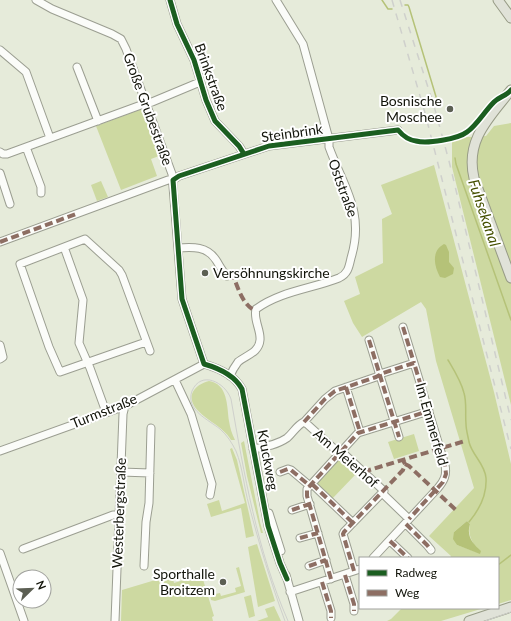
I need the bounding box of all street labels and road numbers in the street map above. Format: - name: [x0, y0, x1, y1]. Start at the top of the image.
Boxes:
- street label: Brinkstraße: [191, 41, 232, 113]
- street label: Große Grubestraße: [120, 50, 177, 168]
- street label: Steinbrink: [260, 120, 325, 145]
- street label: Oststraße: [325, 156, 362, 219]
- street label: Im Emmerfeld: [413, 380, 452, 467]
- street label: Turmstraße: [68, 390, 139, 431]
- street label: Am Meierhof: [310, 425, 383, 491]
- street label: Kruckweg: [254, 428, 283, 492]
- street label: Westerbergstraße: [108, 457, 129, 569]

